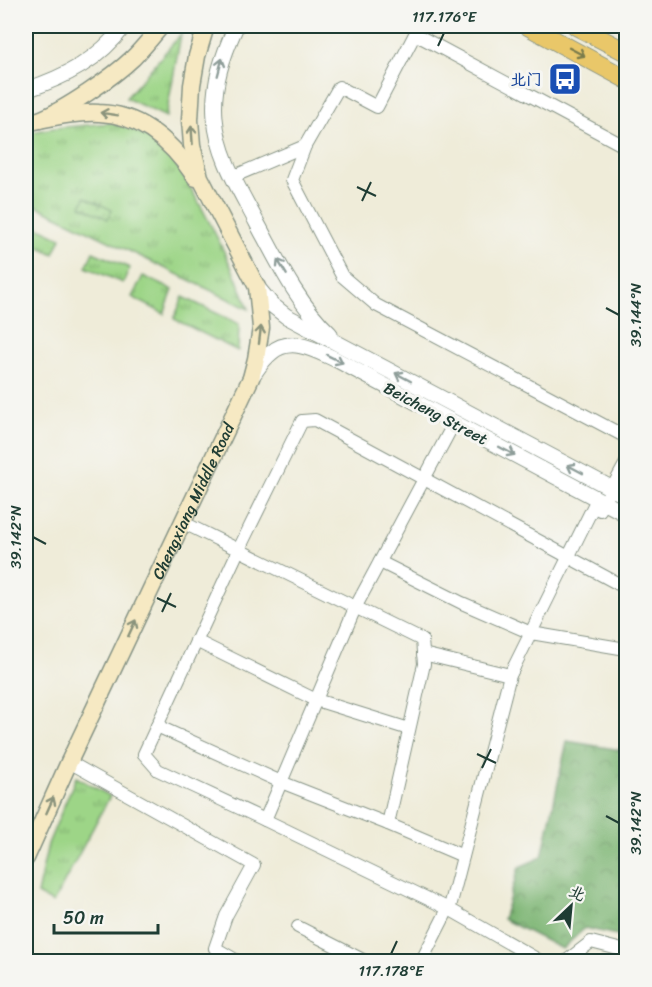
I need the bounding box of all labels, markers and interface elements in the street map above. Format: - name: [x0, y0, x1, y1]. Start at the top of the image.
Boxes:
- text: 117.176°E: [412, 4, 478, 30]
- one-way arrow: [568, 46, 585, 58]
- one-way arrow: [215, 58, 226, 77]
- bus stop icon: 北门: [547, 61, 583, 97]
- place label: 北门: [510, 65, 542, 94]
- one-way arrow: [100, 109, 119, 120]
- one-way arrow: [186, 125, 197, 145]
- one-way arrow: [275, 259, 287, 276]
- text: 39.144°N: [623, 282, 649, 347]
- one-way arrow: [255, 326, 266, 346]
- one-way arrow: [325, 354, 343, 366]
- one-way arrow: [395, 371, 412, 383]
- street label: Beicheng Street: [378, 374, 493, 453]
- street label: Chengxiang Middle Road: [144, 417, 243, 584]
- one-way arrow: [497, 446, 515, 457]
- one-way arrow: [567, 463, 584, 475]
- text: 39.142°N: [3, 505, 29, 569]
- one-way arrow: [127, 620, 139, 638]
- text: 39.142°N: [623, 791, 649, 855]
- one-way arrow: [44, 797, 56, 815]
- north arrow: [541, 876, 601, 936]
- text: 北: [564, 876, 591, 910]
- scale bar: [54, 897, 158, 935]
- text: 50 m: [63, 902, 104, 934]
- text: 117.178°E: [359, 958, 425, 984]

